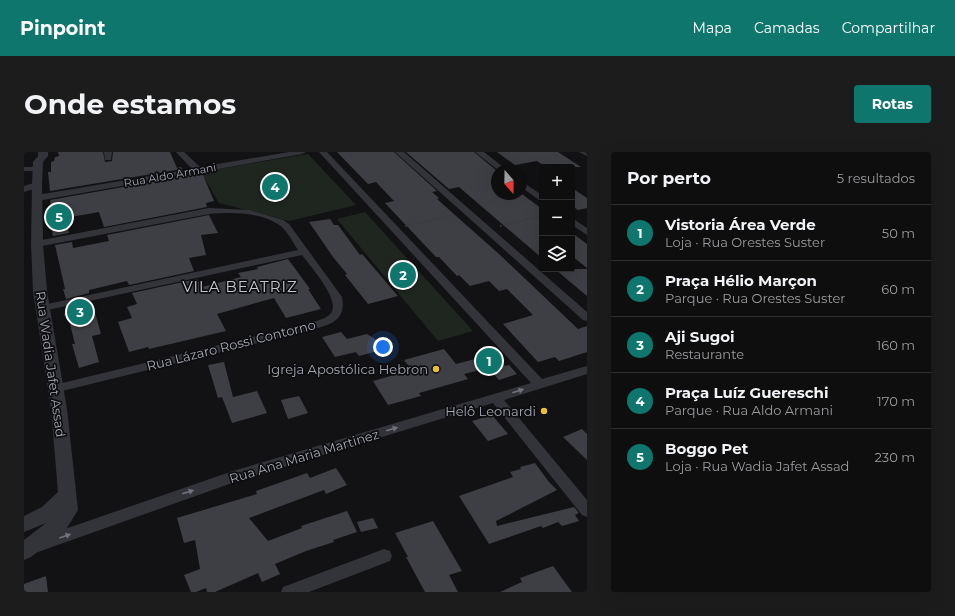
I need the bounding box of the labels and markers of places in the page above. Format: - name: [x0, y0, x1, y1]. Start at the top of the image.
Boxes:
- pin: 4: [262, 172, 288, 202]
- pin: 5: [46, 202, 72, 232]
- pin: 2: [390, 260, 416, 290]
- pin: 3: [67, 297, 93, 327]
- pin: 1: [476, 346, 502, 376]
- place label: Igreja Apostólica Hebron: [267, 361, 428, 377]
- marker: Igreja Apostólica Hebron: [431, 364, 441, 374]
- place label: Helô Leonardi: [445, 403, 536, 419]
- marker: Helô Leonardi: [539, 406, 549, 416]

